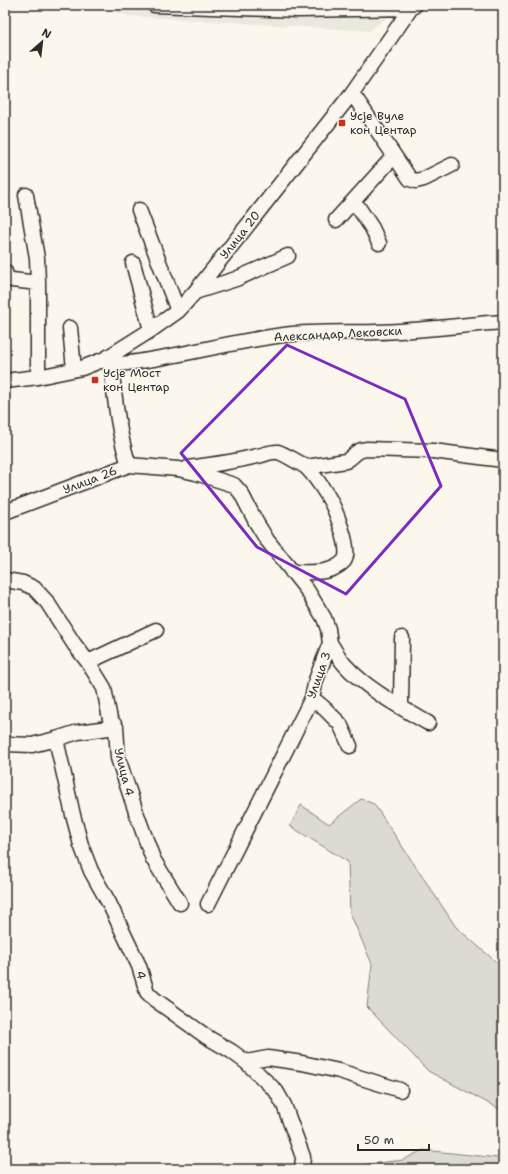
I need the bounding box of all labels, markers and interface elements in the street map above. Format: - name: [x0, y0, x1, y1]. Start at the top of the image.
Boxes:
- north arrow: [22, 22, 62, 62]
- text: N: [39, 25, 54, 42]
- place label: Усје Вуле кон Центар: [350, 108, 417, 138]
- marker: Усје Вуле кон Центар: [337, 118, 347, 128]
- street label: Улица 20: [216, 208, 264, 262]
- street label: Александар Лековски: [273, 323, 403, 345]
- place label: Усје Мост кон Центар: [103, 365, 170, 395]
- marker: Усје Мост кон Центар: [90, 375, 100, 385]
- street label: Улица 26: [61, 462, 119, 498]
- street label: Улица 3: [304, 649, 334, 701]
- street label: Улица 4: [110, 746, 138, 798]
- street label: 4: [132, 969, 150, 981]
- scale bar: [358, 1126, 429, 1152]
- text: 50 m: [364, 1132, 394, 1148]

